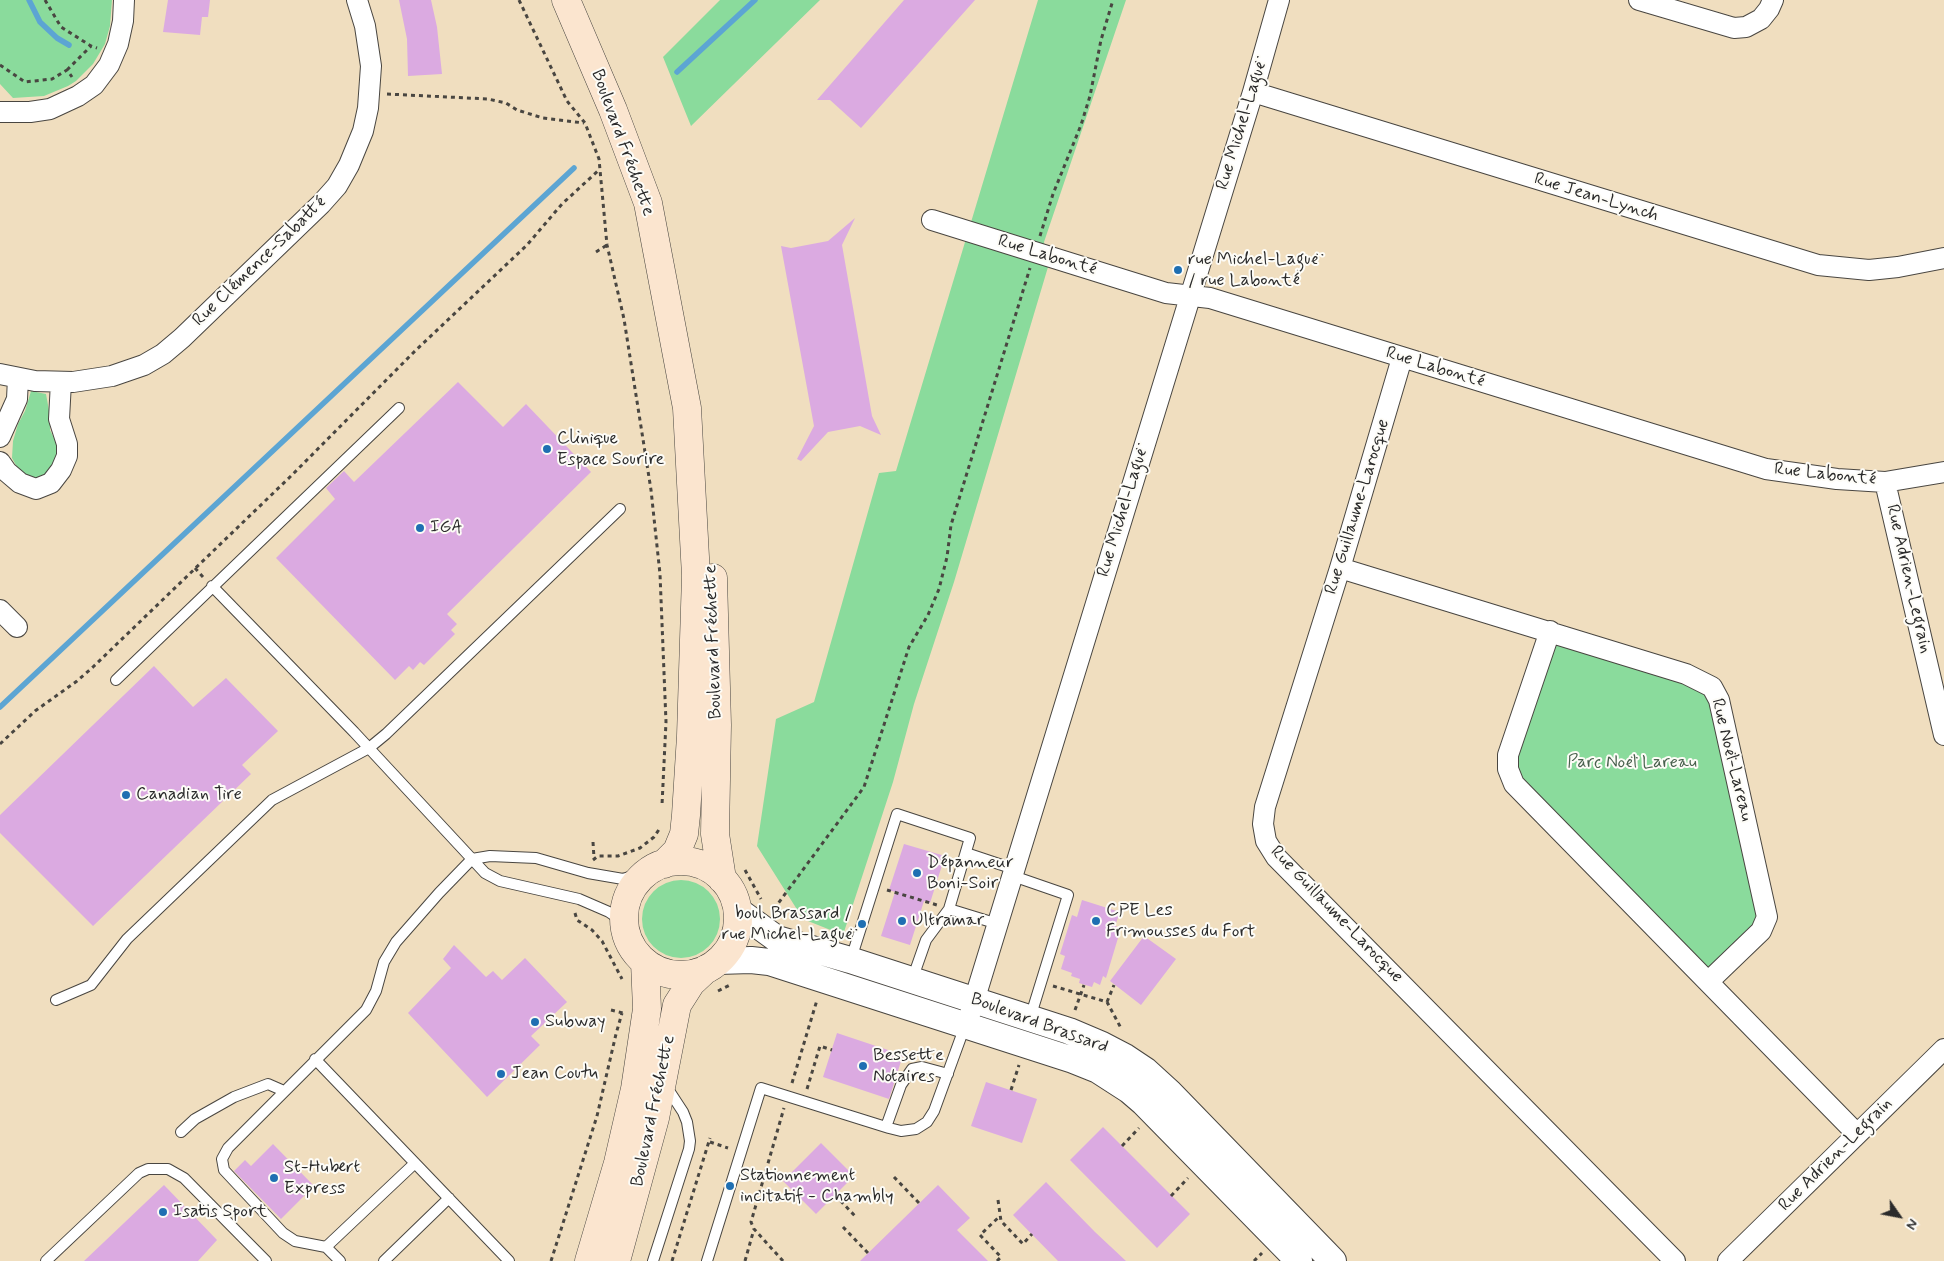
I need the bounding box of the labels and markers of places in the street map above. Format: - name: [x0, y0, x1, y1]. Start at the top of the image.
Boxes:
- place label: rue Michel-Laguë / rue Labonté: [1188, 249, 1318, 292]
- marker: rue Michel-Laguë / rue Labonté: [1172, 264, 1184, 276]
- place label: Clinique Espace Sourire: [557, 428, 664, 470]
- marker: Clinique Espace Sourire: [541, 443, 553, 455]
- place label: IGA: [430, 517, 463, 539]
- marker: IGA: [414, 522, 426, 534]
- place label: Canadian Tire: [136, 784, 242, 806]
- marker: Canadian Tire: [120, 789, 132, 801]
- place label: Dépanneur Boni-Soir: [927, 852, 1014, 894]
- marker: Dépanneur Boni-Soir: [911, 867, 923, 879]
- place label: CPE Les Frimousses du Fort: [1106, 900, 1255, 942]
- place label: boul. Brassard / rue Michel-Laguë: [722, 903, 852, 946]
- place label: Ultramar: [912, 910, 984, 932]
- marker: Ultramar: [896, 915, 908, 927]
- marker: CPE Les Frimousses du Fort: [1090, 915, 1102, 927]
- marker: boul. Brassard / rue Michel-Laguë: [856, 918, 868, 930]
- place label: Subway: [545, 1011, 606, 1033]
- marker: Subway: [529, 1016, 541, 1028]
- place label: Bessette Notaires: [873, 1045, 944, 1088]
- marker: Bessette Notaires: [857, 1060, 869, 1072]
- place label: Jean Coutu: [511, 1063, 598, 1085]
- marker: Jean Coutu: [495, 1068, 507, 1080]
- place label: St-Hubert Express: [284, 1157, 360, 1200]
- place label: Stationnement incitatif - Chambly: [740, 1165, 894, 1208]
- marker: St-Hubert Express: [268, 1172, 280, 1184]
- marker: Stationnement incitatif - Chambly: [724, 1180, 736, 1192]
- place label: Isatis Sport: [173, 1201, 267, 1223]
- marker: Isatis Sport: [157, 1206, 169, 1218]

